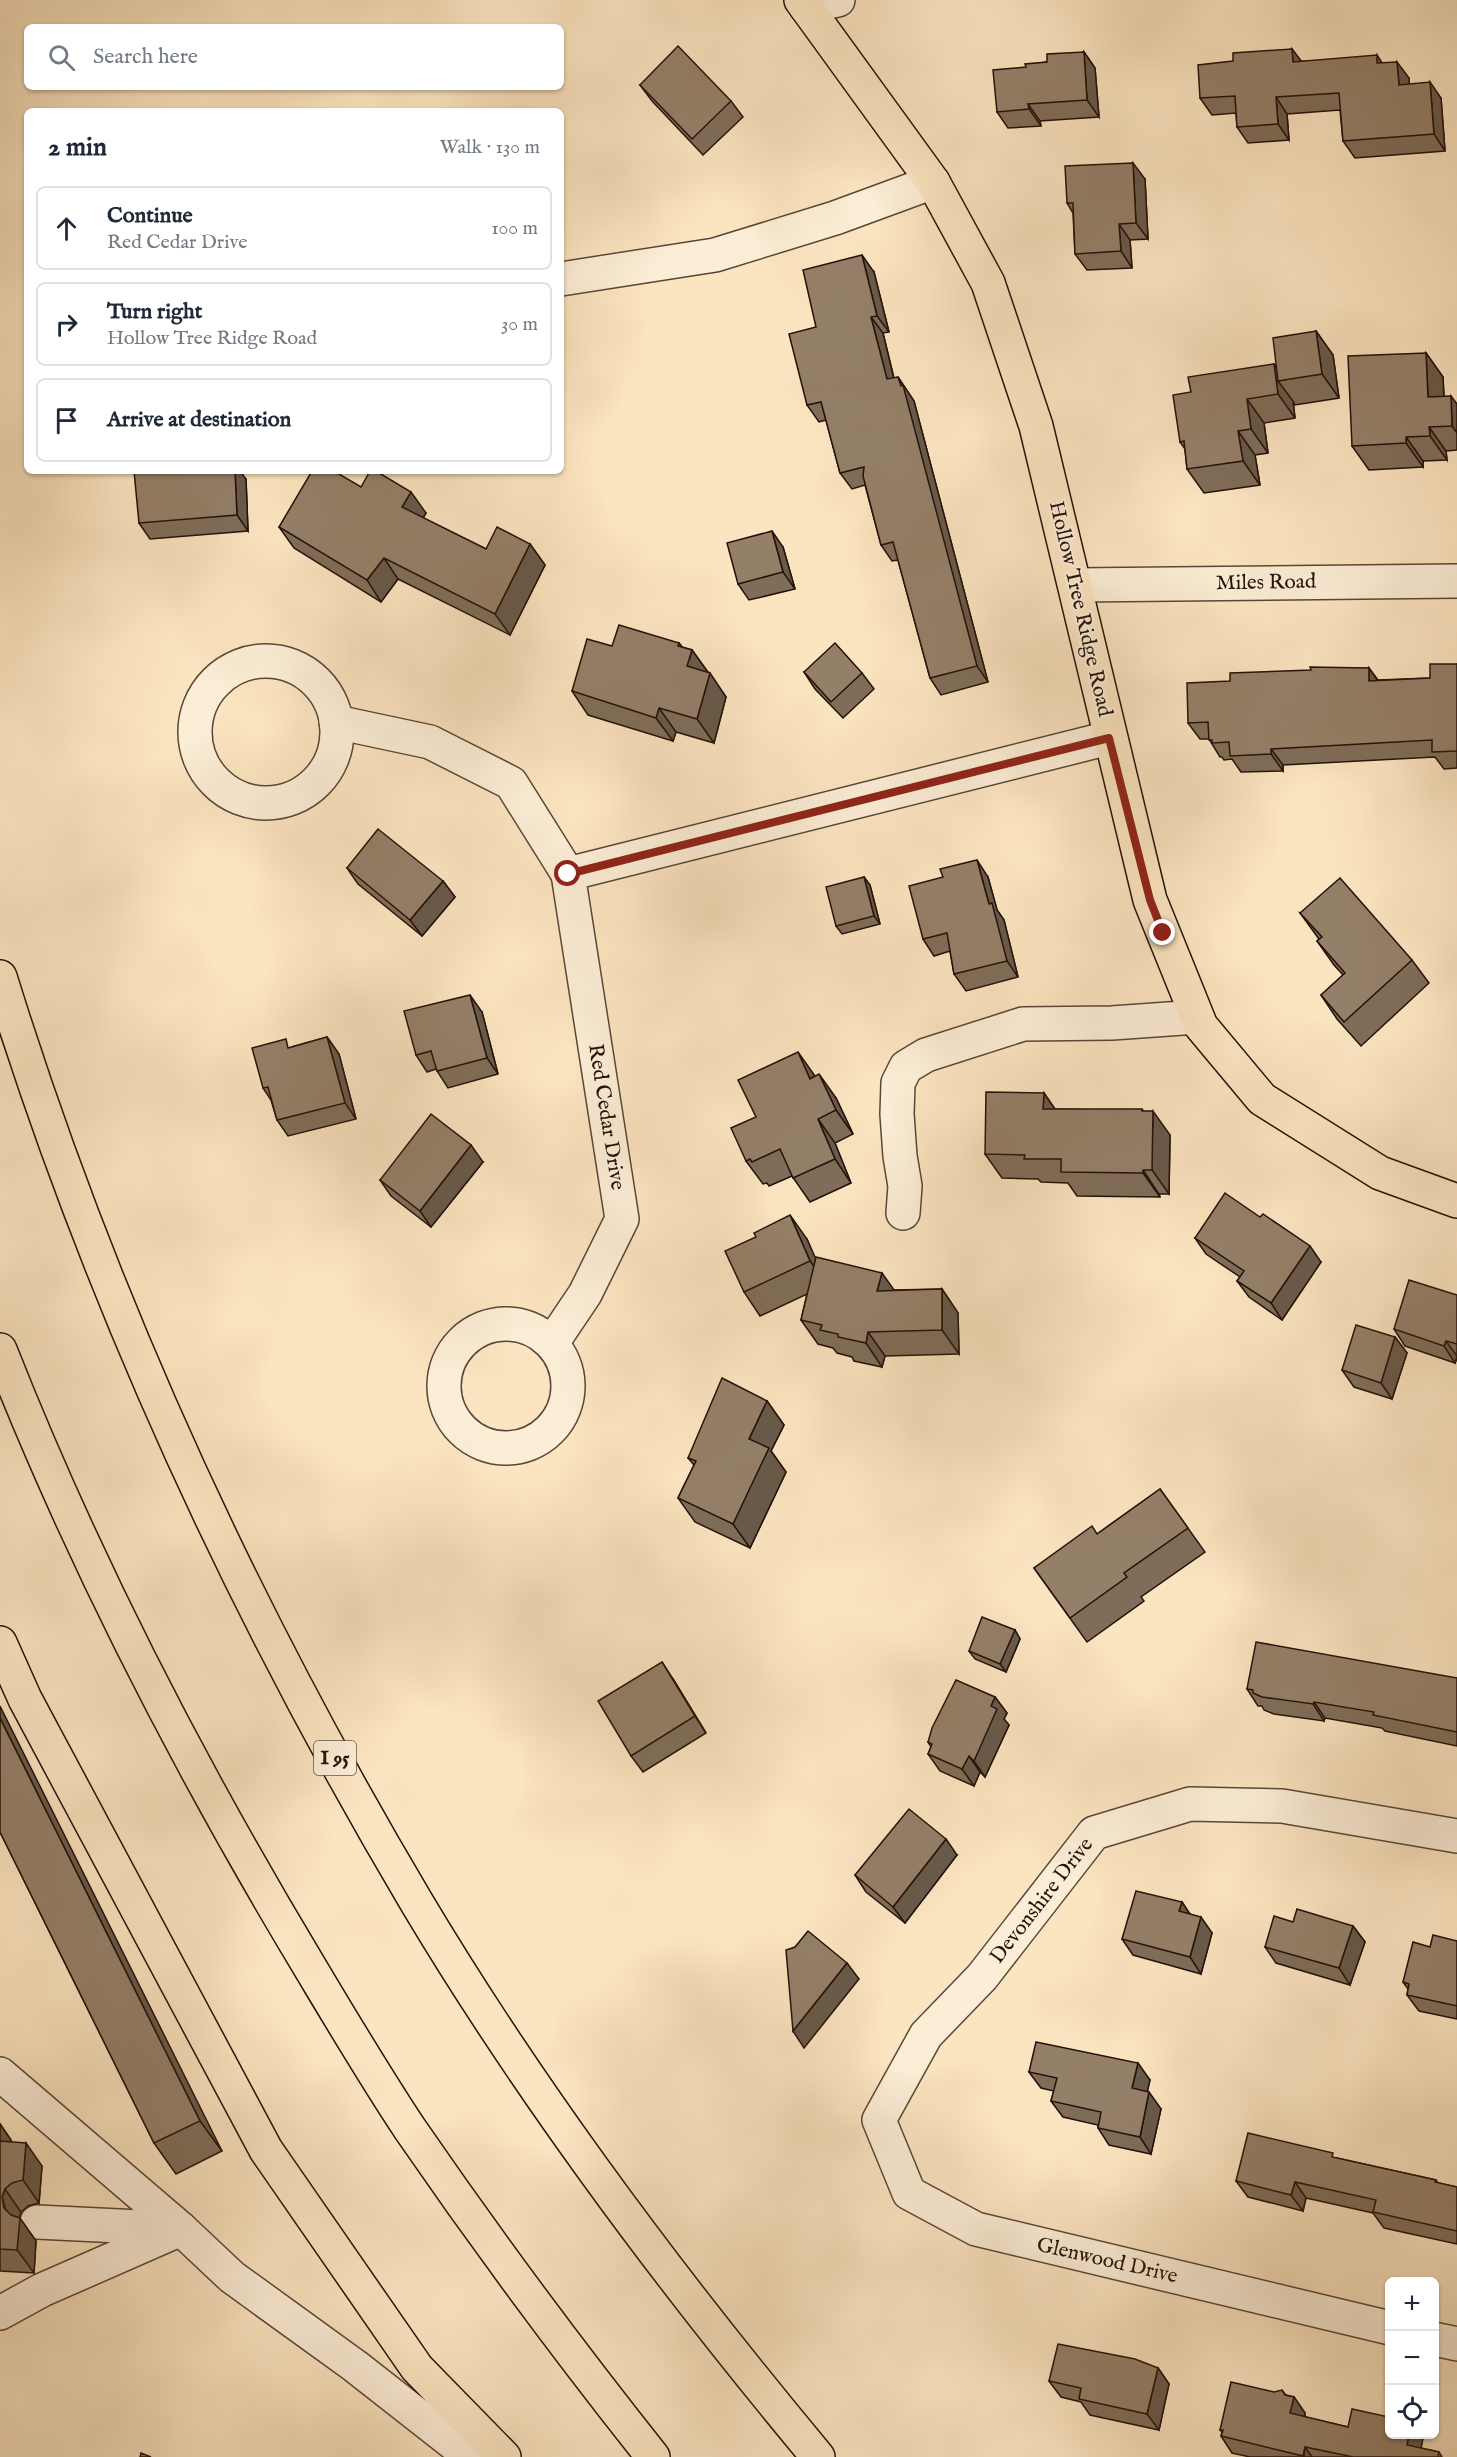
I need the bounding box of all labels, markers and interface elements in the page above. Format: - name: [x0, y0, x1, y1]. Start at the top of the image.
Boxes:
- search box: [24, 24, 564, 90]
- icon: search: [45, 41, 78, 74]
- text: Search here: [93, 43, 198, 71]
- text: 2 min: [48, 131, 107, 164]
- text: Walk · 130 m: [440, 135, 540, 160]
- text: Continue: [107, 202, 193, 230]
- icon: ahead: [50, 212, 83, 245]
- text: 100 m: [491, 216, 538, 241]
- text: Red Cedar Drive: [107, 230, 247, 255]
- text: Turn right: [107, 298, 202, 326]
- icon: right: [50, 308, 83, 341]
- text: 30 m: [501, 312, 538, 337]
- text: Hollow Tree Ridge Road: [107, 326, 317, 351]
- icon: arrive: [50, 404, 83, 437]
- text: Arrive at destination: [107, 406, 291, 434]
- street label: Hollow Tree Ridge Road: [1042, 498, 1118, 720]
- street label: Miles Road: [1216, 569, 1317, 597]
- route start: [554, 860, 580, 886]
- route end: [1149, 919, 1175, 945]
- street label: Red Cedar Drive: [581, 1042, 631, 1192]
- road number: I 95: [314, 1741, 356, 1775]
- street label: Devonshire Drive: [984, 1832, 1100, 1970]
- street label: Glenwood Drive: [1034, 2232, 1180, 2290]
- map controls: [1385, 2277, 1439, 2439]
- button: +: [1385, 2277, 1439, 2331]
- button: −: [1385, 2331, 1439, 2385]
- button: locate: [1385, 2385, 1439, 2439]

